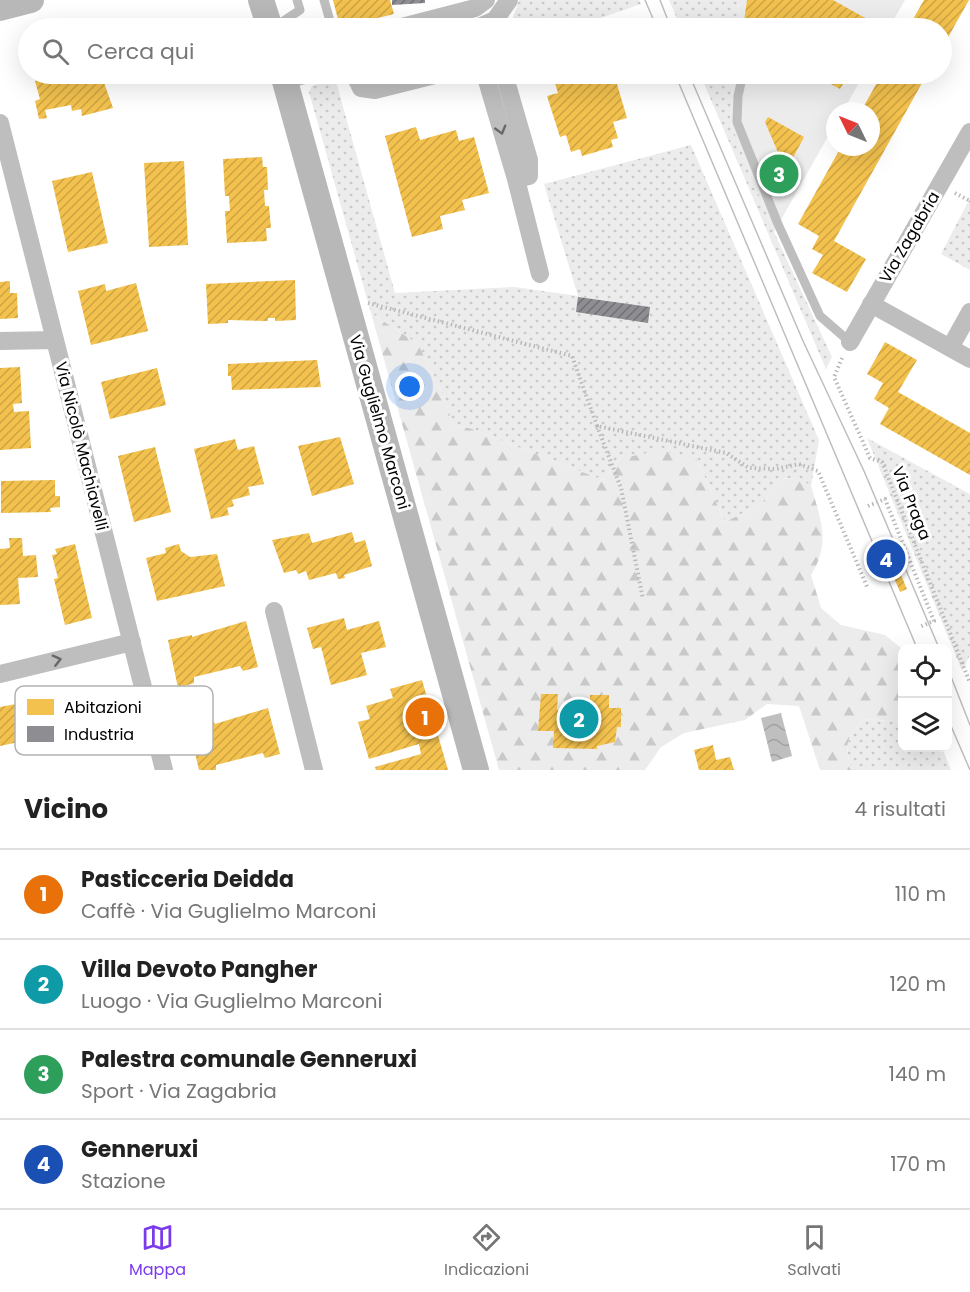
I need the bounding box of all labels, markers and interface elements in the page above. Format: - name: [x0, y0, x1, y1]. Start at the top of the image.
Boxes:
- search box: [18, 18, 952, 84]
- icon: search: [39, 35, 72, 68]
- text: Cerca qui: [87, 36, 194, 67]
- north arrow: [826, 102, 880, 156]
- one-way arrow: [494, 124, 506, 135]
- pin: 3: [760, 152, 798, 196]
- street label: Via Zagabria: [874, 187, 945, 287]
- street label: Via Guglielmo Marconi: [344, 332, 415, 512]
- street label: Via Nicolò Machiavelli: [49, 359, 114, 533]
- your location: [395, 372, 424, 401]
- street label: Via Praga: [886, 463, 937, 543]
- pin: 4: [866, 536, 906, 582]
- map controls: [898, 644, 952, 752]
- button: locate: [898, 644, 952, 698]
- one-way arrow: [52, 654, 62, 667]
- legend: [15, 686, 213, 755]
- pin: 1: [406, 694, 444, 740]
- text: Abitazioni: [64, 696, 142, 719]
- pin: 2: [560, 696, 598, 742]
- button: layers: [898, 698, 952, 752]
- text: Industria: [64, 723, 134, 746]
- text: Vicino: [24, 791, 108, 827]
- text: 4 risultati: [855, 795, 946, 823]
- text: Pasticceria Deidda: [81, 864, 294, 895]
- text: 1: [40, 880, 47, 908]
- text: 110 m: [895, 880, 946, 908]
- text: Caffè · Via Guglielmo Marconi: [81, 897, 376, 925]
- text: Villa Devoto Pangher: [81, 954, 317, 985]
- text: 2: [38, 970, 49, 998]
- text: 120 m: [890, 970, 946, 998]
- text: Luogo · Via Guglielmo Marconi: [81, 987, 382, 1015]
- text: Palestra comunale Genneruxi: [81, 1044, 417, 1075]
- text: 3: [37, 1060, 50, 1088]
- text: 140 m: [889, 1060, 946, 1088]
- text: Sport · Via Zagabria: [81, 1077, 277, 1105]
- text: Genneruxi: [81, 1134, 198, 1165]
- text: 4: [37, 1150, 50, 1178]
- text: 170 m: [890, 1150, 946, 1178]
- text: Stazione: [81, 1167, 166, 1195]
- tab: Mappa: [129, 1221, 186, 1282]
- tab: Indicazioni: [444, 1221, 529, 1282]
- tab: Salvati: [787, 1221, 841, 1282]

